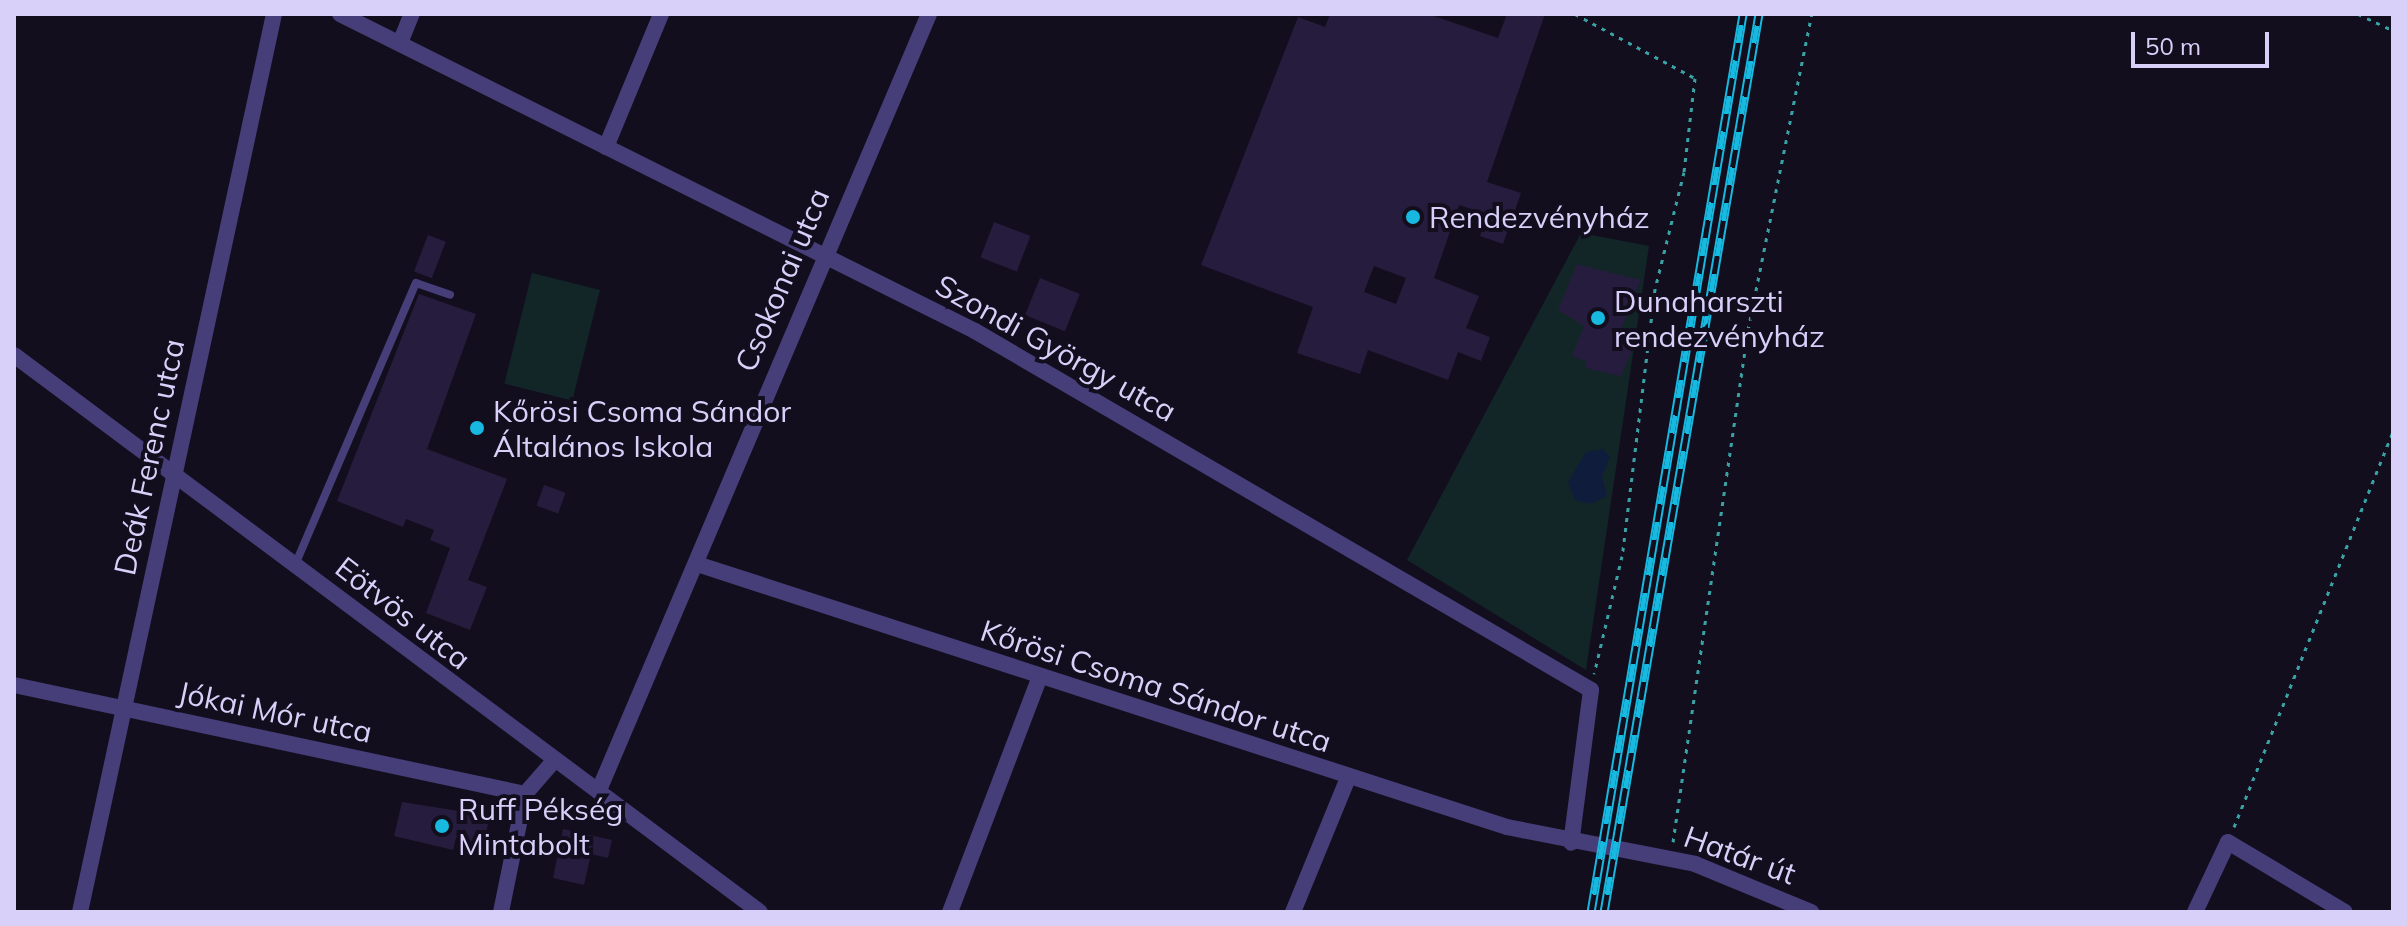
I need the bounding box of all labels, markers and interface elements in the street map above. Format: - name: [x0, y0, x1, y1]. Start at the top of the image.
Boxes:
- scale bar: [2135, 16, 2273, 66]
- text: 50 m: [2145, 31, 2201, 61]
- street label: Csokonai utca: [727, 183, 837, 377]
- place label: Rendezvényház: [1429, 199, 1649, 235]
- marker: Rendezvényház: [1404, 208, 1422, 226]
- street label: Szondi György utca: [929, 267, 1183, 429]
- place label: Dunaharszti rendezvényház: [1614, 283, 1825, 354]
- marker: Dunaharszti rendezvényház: [1589, 309, 1607, 327]
- street label: Deák Ferenc utca: [106, 336, 192, 578]
- place label: Kőrösi Csoma Sándor Általános Iskola: [493, 393, 791, 464]
- marker: Kőrösi Csoma Sándor Általános Iskola: [468, 419, 486, 437]
- street label: Eötvös utca: [328, 549, 478, 677]
- street label: Kőrösi Csoma Sándor utca: [976, 612, 1336, 760]
- street label: Jókai Mór utca: [175, 674, 375, 750]
- place label: Ruff Pékség Mintabolt: [458, 791, 623, 862]
- marker: Ruff Pékség Mintabolt: [433, 817, 451, 835]
- street label: Határ út: [1679, 818, 1801, 892]

